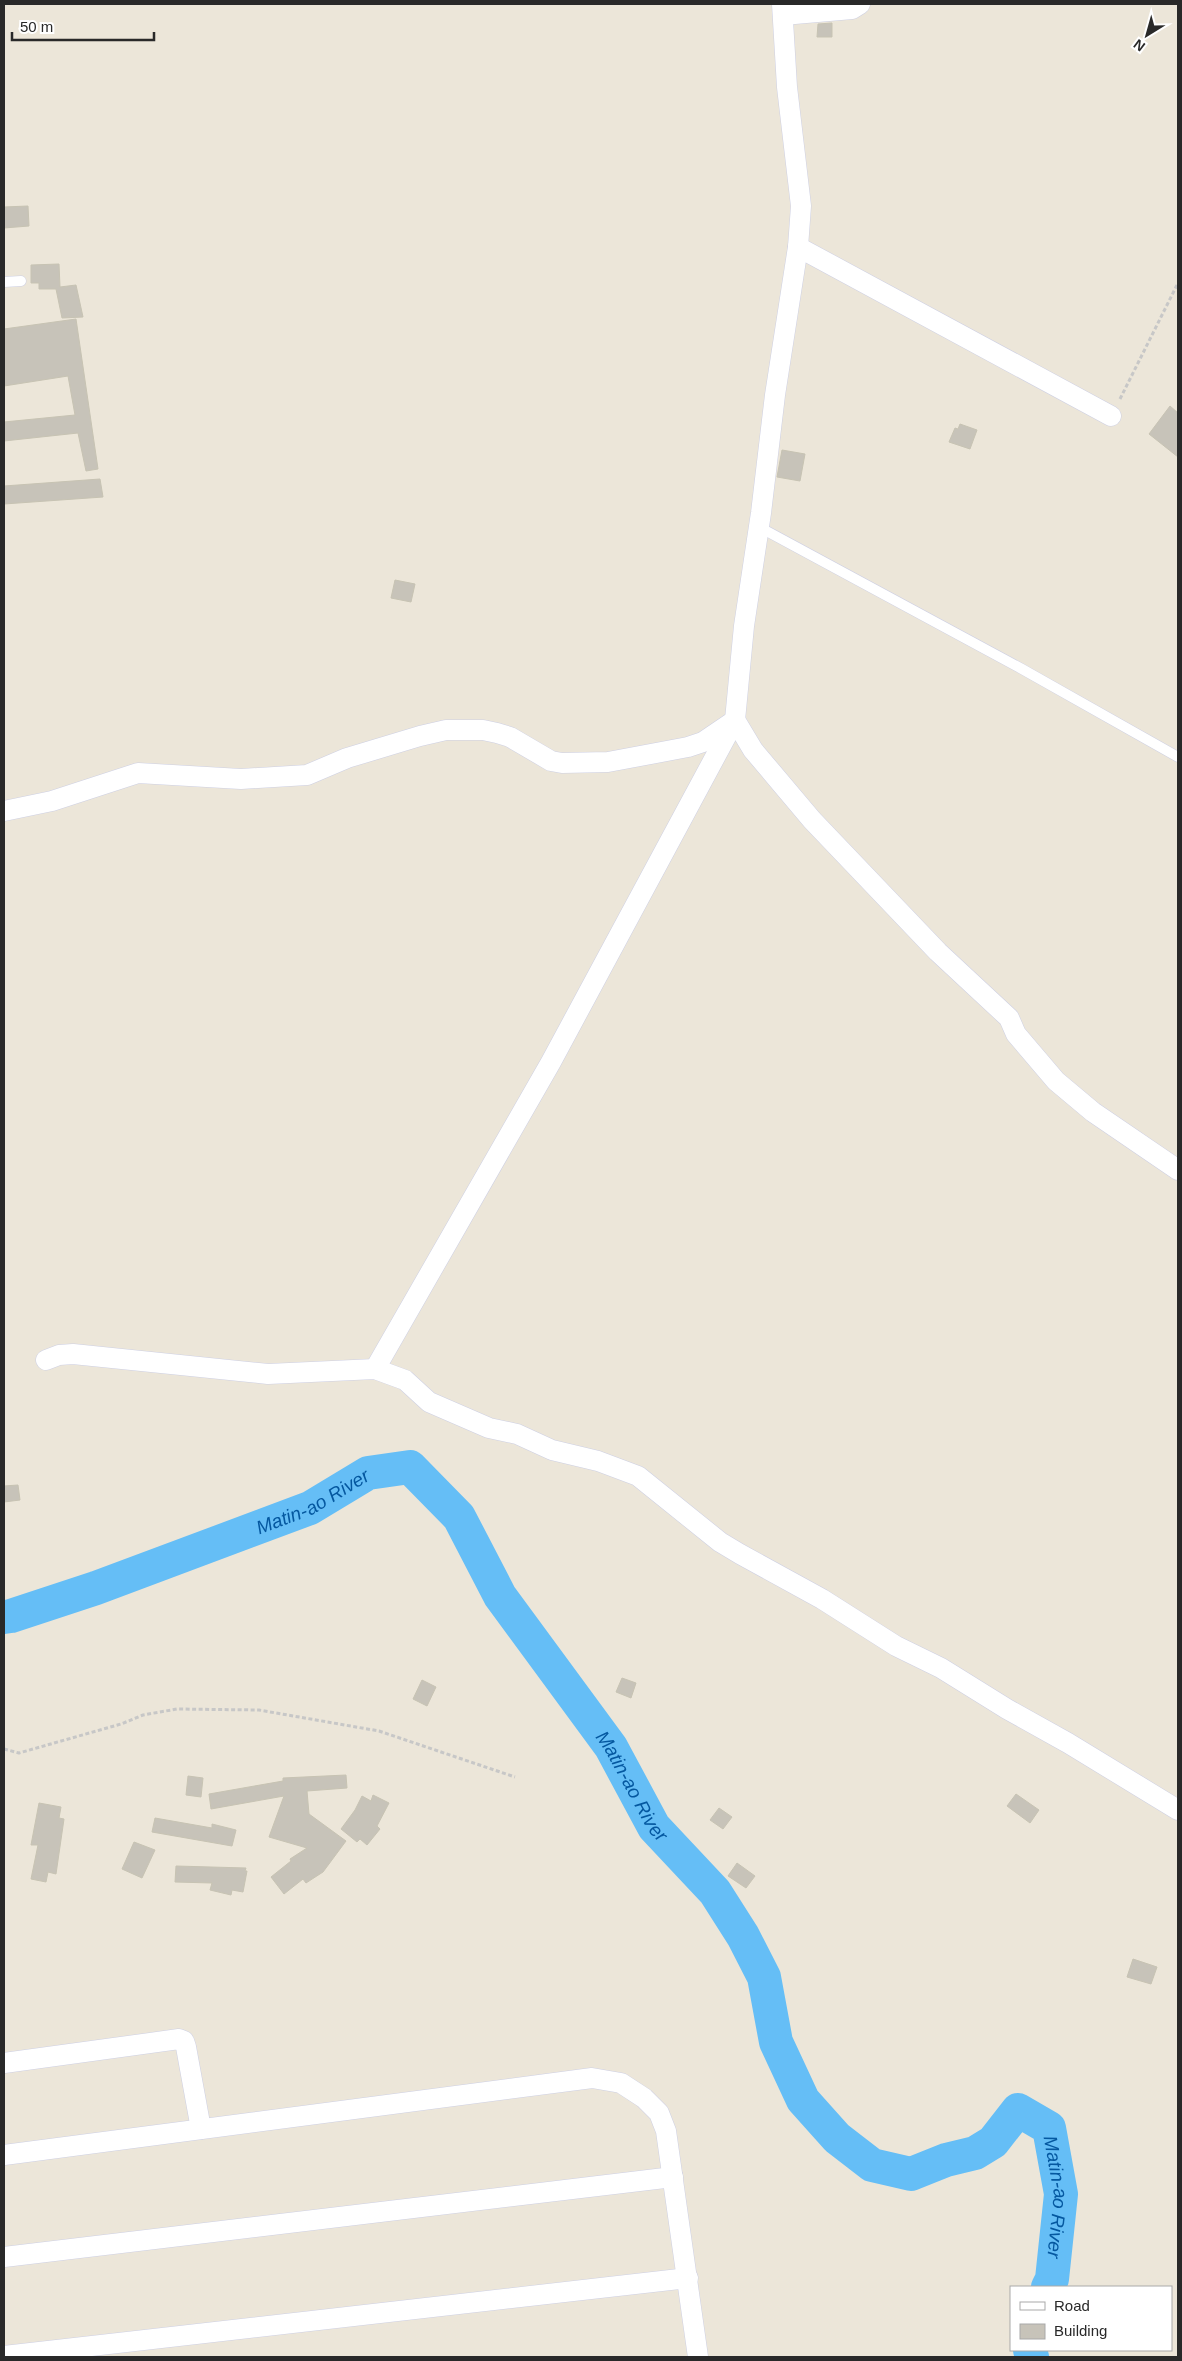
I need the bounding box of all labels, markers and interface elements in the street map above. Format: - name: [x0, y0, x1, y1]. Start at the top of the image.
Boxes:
- scale bar: [12, 10, 155, 42]
- north arrow: [1122, 10, 1172, 60]
- text: 50 m: [20, 18, 53, 35]
- text: N: [1130, 36, 1148, 55]
- water label: Matin-ao River: [253, 1464, 373, 1538]
- water label: Matin-ao River: [592, 1727, 673, 1846]
- water label: Matin-ao River: [1040, 2134, 1072, 2260]
- legend: [1010, 2286, 1172, 2351]
- text: Road: [1054, 2297, 1090, 2314]
- text: Building: [1054, 2322, 1107, 2339]

